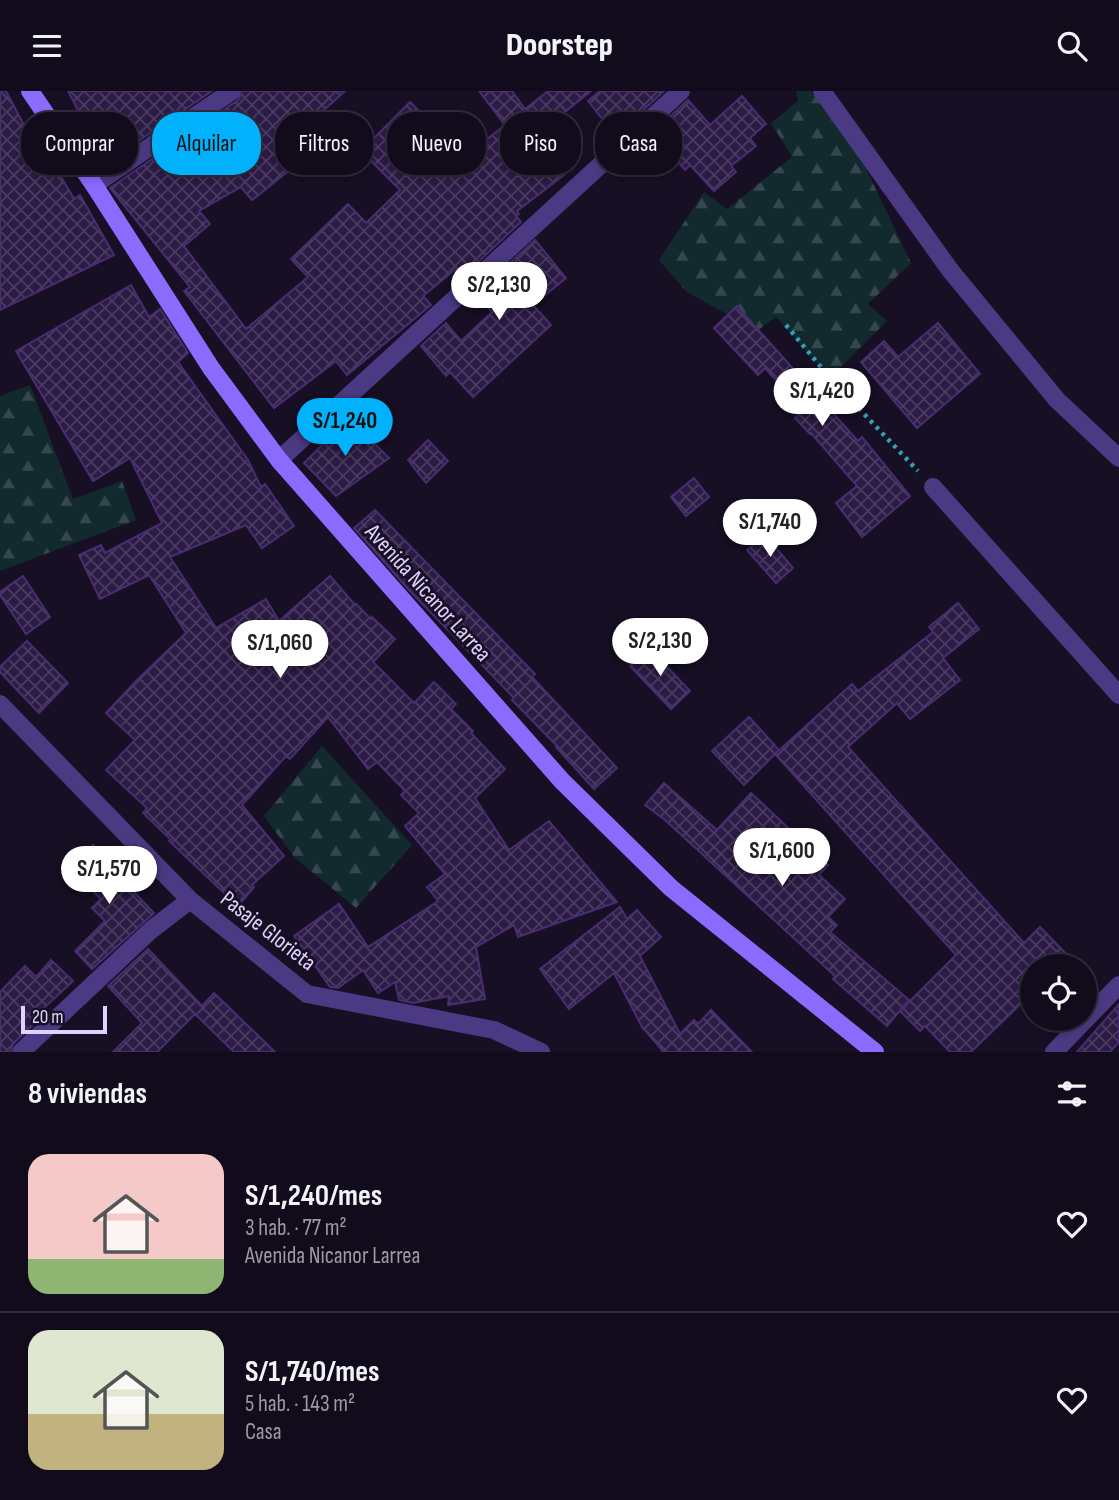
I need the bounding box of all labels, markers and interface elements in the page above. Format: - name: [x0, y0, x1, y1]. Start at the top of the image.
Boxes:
- text: Doorstep: [506, 26, 613, 65]
- icon: menu: [28, 27, 66, 65]
- icon: search: [1053, 27, 1091, 65]
- chip: Comprar: [21, 112, 138, 175]
- chip: Alquilar: [152, 112, 261, 175]
- chip: Filtros: [275, 112, 373, 175]
- chip: Nuevo: [387, 112, 486, 175]
- chip: Piso: [500, 112, 581, 175]
- chip: Casa: [595, 112, 682, 175]
- pin: S/2,130: [434, 263, 564, 322]
- text: S/2,130: [467, 271, 531, 299]
- pin: S/1,420: [757, 369, 887, 428]
- text: S/1,420: [790, 377, 854, 405]
- pin: S/1,240: [280, 399, 410, 458]
- text: S/1,240: [313, 407, 377, 435]
- pin: S/1,740: [705, 499, 835, 559]
- text: S/1,740: [739, 508, 801, 536]
- street label: Avenida Nicanor Larrea: [358, 518, 497, 668]
- pin: S/2,130: [595, 619, 725, 678]
- pin: S/1,060: [215, 621, 345, 680]
- text: S/2,130: [628, 627, 692, 655]
- text: S/1,060: [247, 629, 313, 657]
- pin: S/1,600: [717, 829, 847, 888]
- text: S/1,600: [749, 837, 815, 865]
- pin: S/1,570: [44, 847, 174, 906]
- text: S/1,570: [77, 855, 141, 883]
- street label: Pasaje Glorieta: [215, 885, 321, 977]
- map controls: [1020, 954, 1097, 1031]
- button: locate: [1020, 954, 1097, 1031]
- scale bar: [21, 1003, 107, 1035]
- text: 20 m: [32, 1006, 64, 1029]
- icon: filters: [1053, 1075, 1091, 1113]
- text: 8 viviendas: [28, 1076, 147, 1112]
- text: S/1,240/mes: [245, 1178, 382, 1214]
- icon: home: [84, 1182, 168, 1266]
- icon: heart: [1053, 1205, 1091, 1243]
- text: 3 hab. · 77 m²: [245, 1214, 347, 1242]
- text: Avenida Nicanor Larrea: [245, 1242, 420, 1270]
- text: S/1,740/mes: [245, 1354, 380, 1390]
- icon: home: [84, 1358, 168, 1442]
- icon: heart: [1053, 1381, 1091, 1419]
- text: 5 hab. · 143 m²: [245, 1390, 355, 1418]
- text: Casa: [245, 1418, 282, 1446]

